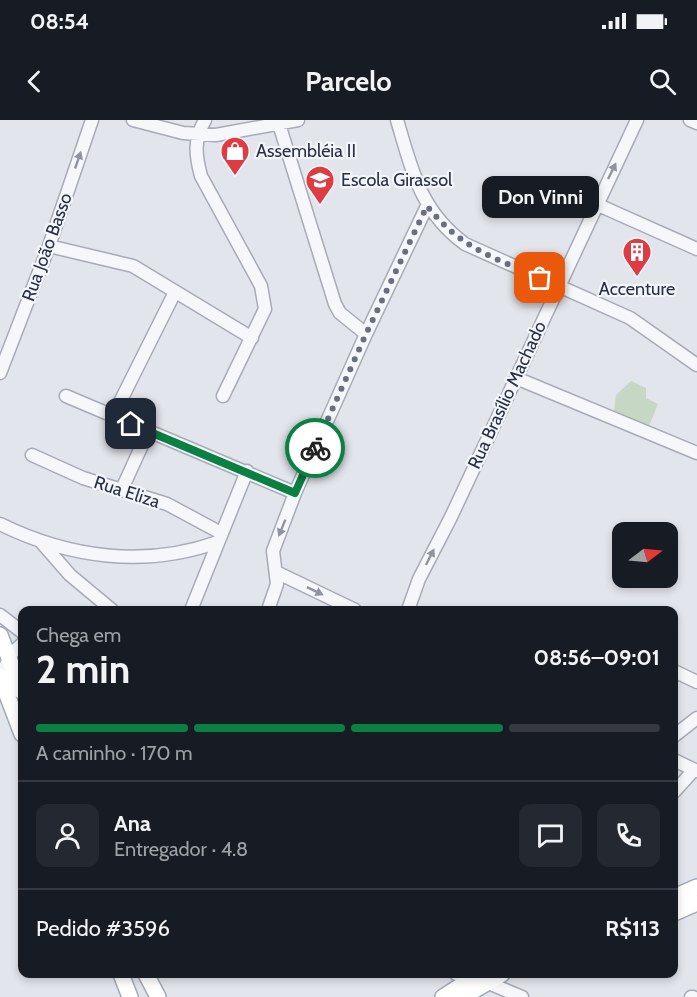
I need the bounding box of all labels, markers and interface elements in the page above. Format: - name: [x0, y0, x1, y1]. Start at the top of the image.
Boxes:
- text: 08:54: [30, 8, 89, 35]
- icon: back: [18, 65, 51, 98]
- text: Parcelo: [305, 65, 392, 98]
- icon: search: [646, 65, 679, 98]
- shop icon: Assembléia II: [219, 135, 251, 177]
- place label: Assembléia II: [256, 140, 356, 162]
- one-way arrow: [74, 151, 83, 169]
- one-way arrow: [607, 163, 616, 180]
- school or university icon: Escola Girassol: [304, 164, 336, 206]
- place label: Escola Girassol: [341, 169, 453, 191]
- callout: Don Vinni: [482, 176, 598, 218]
- text: Don Vinni: [498, 185, 583, 209]
- street label: Rua João Basso: [17, 190, 77, 304]
- building icon: Accenture: [621, 236, 653, 278]
- pin: [514, 252, 565, 303]
- icon: bag: [523, 261, 556, 294]
- place label: Accenture: [599, 278, 675, 300]
- street label: Rua Brasílio Machado: [463, 318, 551, 472]
- pin: [105, 398, 156, 449]
- icon: home: [114, 407, 147, 440]
- courier: [285, 418, 345, 478]
- icon: bike: [299, 432, 332, 465]
- street label: Rua Eliza: [91, 471, 163, 513]
- one-way arrow: [277, 519, 287, 537]
- north arrow: [612, 522, 678, 588]
- map controls: [612, 522, 678, 588]
- one-way arrow: [426, 548, 435, 565]
- one-way arrow: [307, 587, 324, 596]
- text: Chega em: [36, 623, 121, 647]
- text: 08:56–09:01: [534, 644, 660, 671]
- text: 2 min: [36, 645, 130, 693]
- text: A caminho · 170 m: [36, 741, 192, 765]
- button: person: [36, 804, 99, 867]
- button: chat: [519, 804, 582, 867]
- button: phone: [597, 804, 660, 867]
- text: Ana: [114, 810, 151, 837]
- text: Entregador · 4.8: [114, 837, 248, 861]
- text: Pedido #3596: [36, 915, 170, 942]
- text: R$113: [605, 915, 660, 942]

